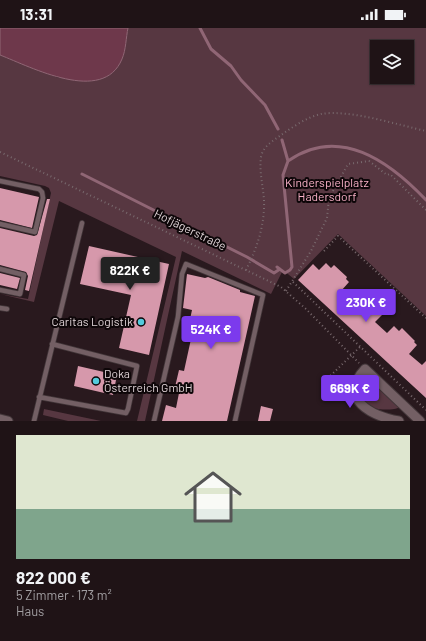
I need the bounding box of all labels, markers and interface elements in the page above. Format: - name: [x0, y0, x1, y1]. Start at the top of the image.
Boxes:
- text: 13:31: [20, 5, 52, 23]
- map controls: [370, 40, 414, 84]
- button: layers: [370, 40, 414, 84]
- park label: Kinderspielplatz Hadersdorf: [285, 175, 369, 203]
- street label: Hofjägerstraße: [152, 206, 229, 253]
- pin: 822K €: [97, 257, 163, 291]
- text: 822K €: [110, 262, 150, 278]
- pin: 230K €: [333, 289, 399, 323]
- text: 230K €: [346, 294, 386, 310]
- place label: Caritas Logistik: [52, 314, 133, 328]
- pin: 524K €: [178, 316, 244, 350]
- marker: Caritas Logistik: [136, 317, 146, 327]
- text: 524K €: [190, 321, 232, 337]
- place label: Doka Österreich GmbH: [104, 366, 193, 394]
- pin: 669K €: [317, 375, 383, 409]
- marker: Doka Österreich GmbH: [91, 376, 101, 386]
- text: 669K €: [330, 380, 370, 396]
- icon: home: [177, 461, 249, 533]
- text: 822 000 €: [16, 567, 91, 587]
- text: 5 Zimmer · 173 m²: [16, 587, 112, 603]
- text: Haus: [16, 603, 44, 619]

